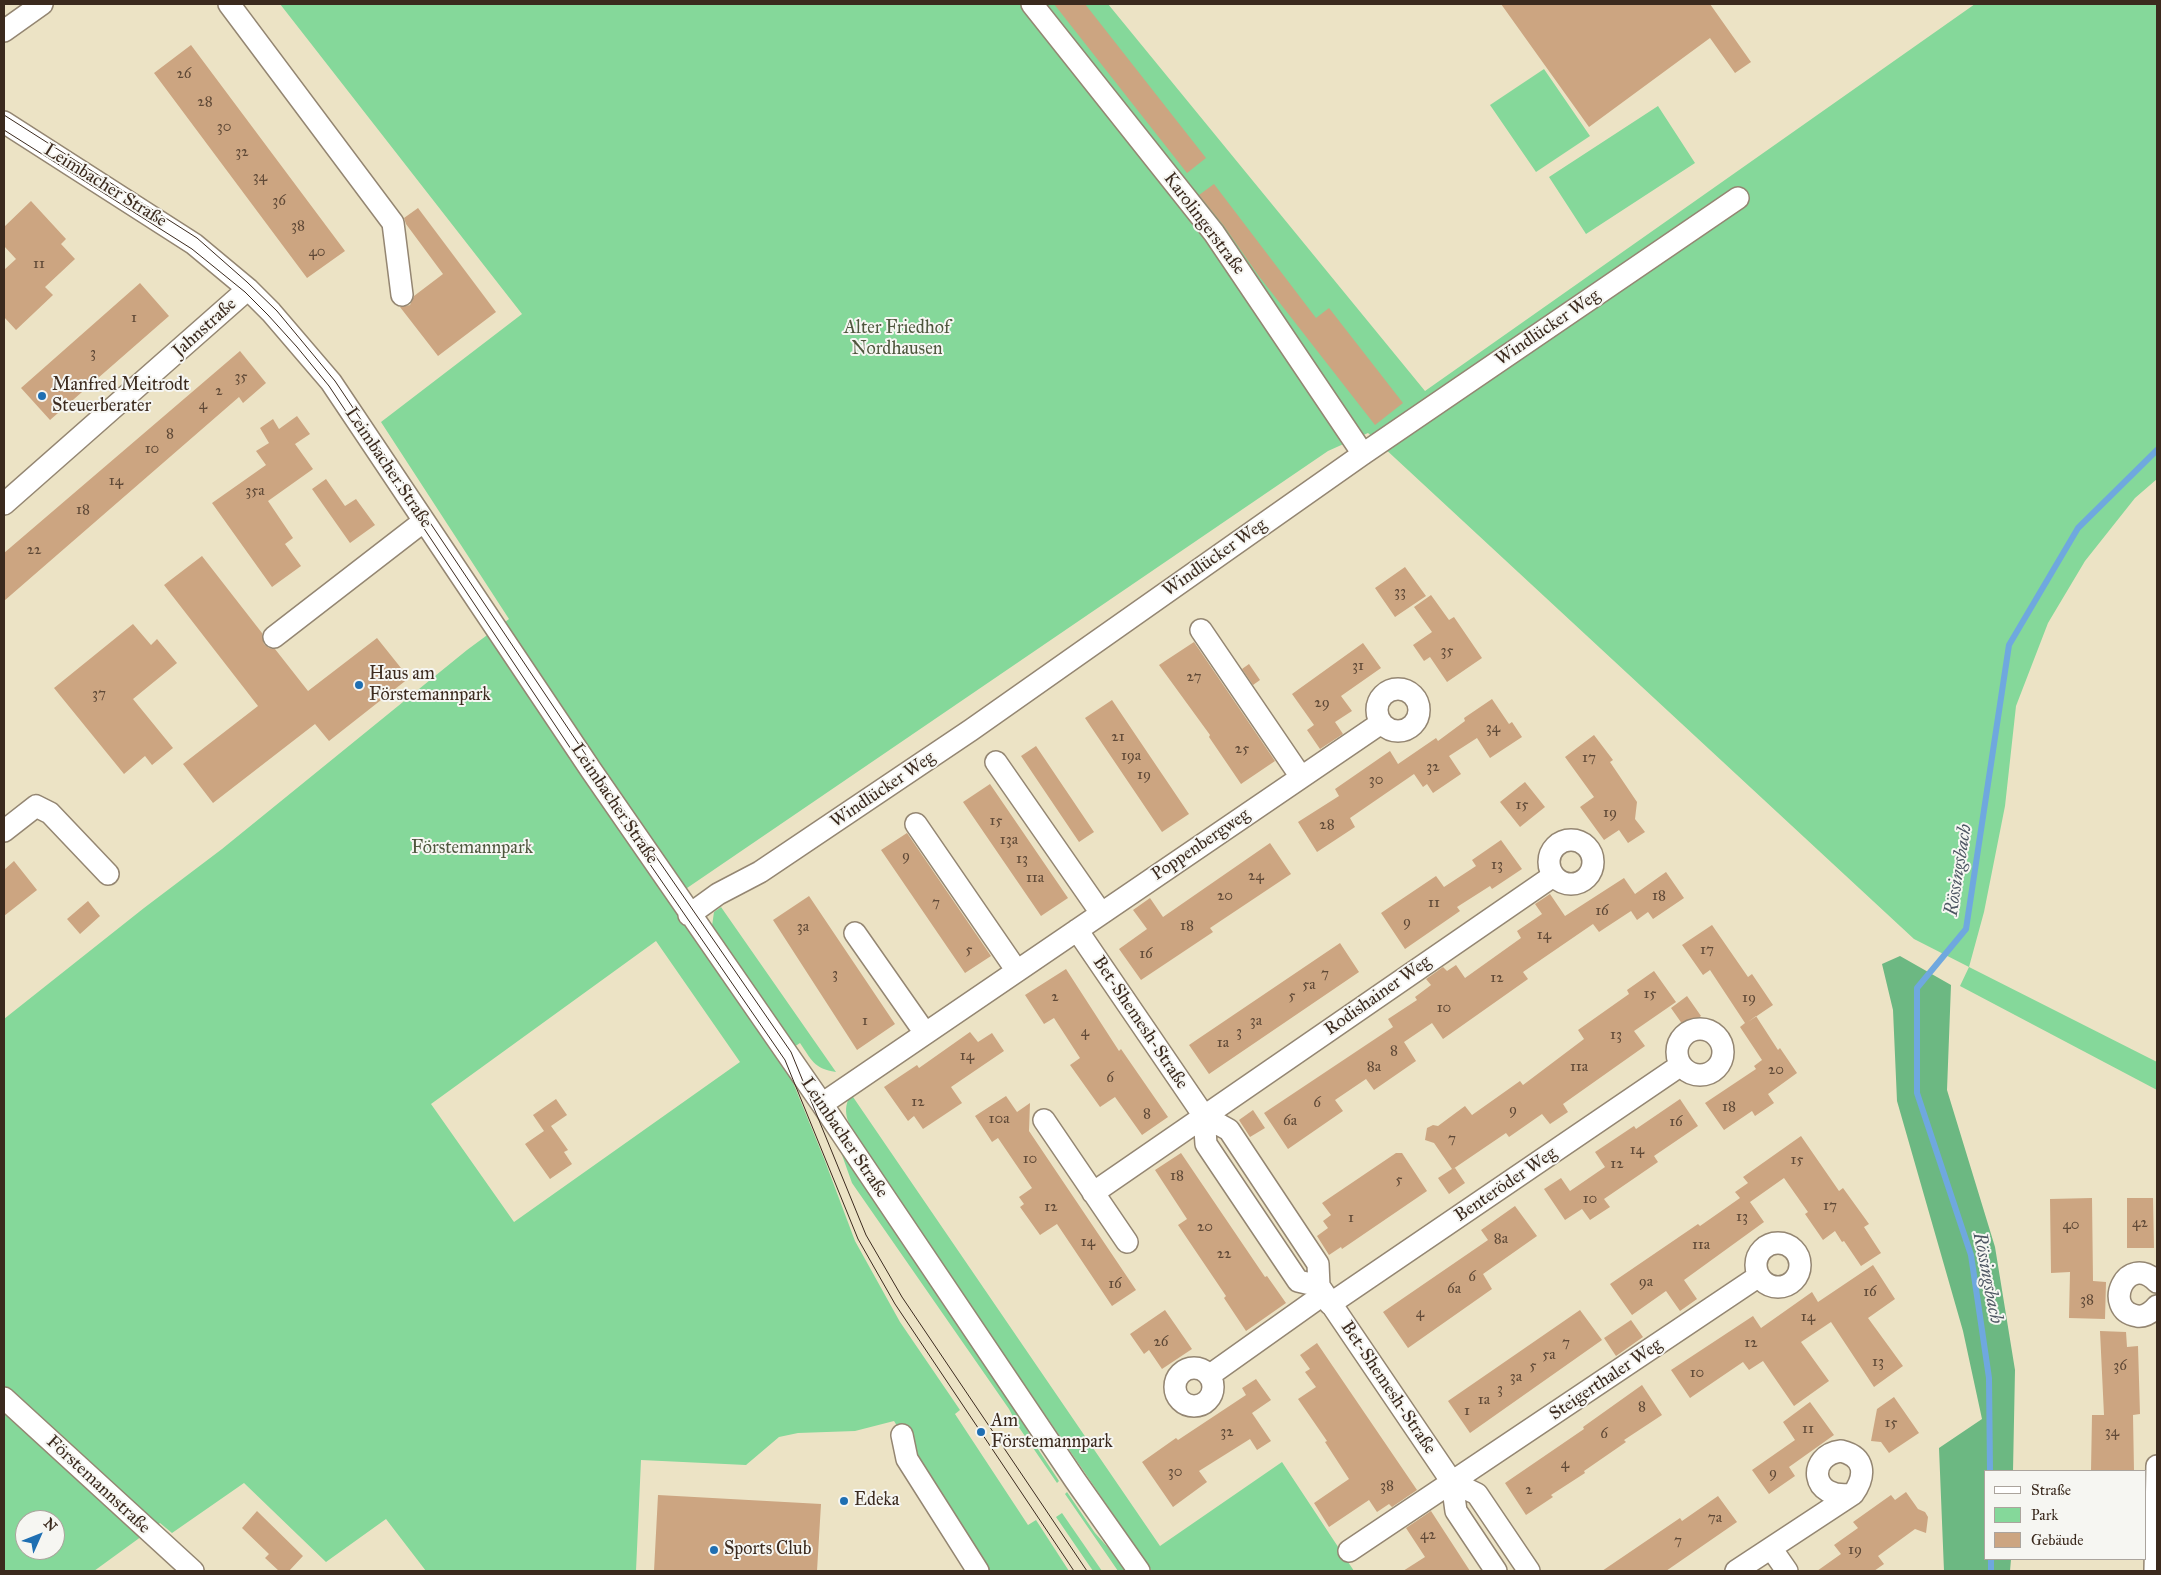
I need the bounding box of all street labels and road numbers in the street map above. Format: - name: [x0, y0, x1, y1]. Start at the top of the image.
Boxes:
- street label: Leimbacher Straße: [40, 140, 170, 232]
- street label: Karolingerstraße: [1159, 169, 1249, 279]
- street label: Windlücker Weg: [1492, 285, 1604, 371]
- street label: Jahnstraße: [169, 294, 241, 362]
- street label: Leimbacher Straße: [340, 404, 436, 532]
- street label: Windlücker Weg: [1159, 514, 1271, 602]
- street label: Leimbacher Straße: [566, 740, 662, 868]
- street label: Windlücker Weg: [827, 747, 939, 833]
- street label: Poppenbergweg: [1148, 804, 1254, 886]
- street label: Rodishainer Weg: [1321, 951, 1435, 1041]
- street label: Bet-Shemesh-Straße: [1088, 953, 1192, 1093]
- street label: Leimbacher Straße: [796, 1074, 892, 1202]
- street label: Benteröder Weg: [1451, 1143, 1561, 1227]
- street label: Bet-Shemesh-Straße: [1336, 1318, 1440, 1458]
- street label: Steigerthaler Weg: [1546, 1334, 1666, 1426]
- street label: Förstemannstraße: [42, 1431, 154, 1539]

